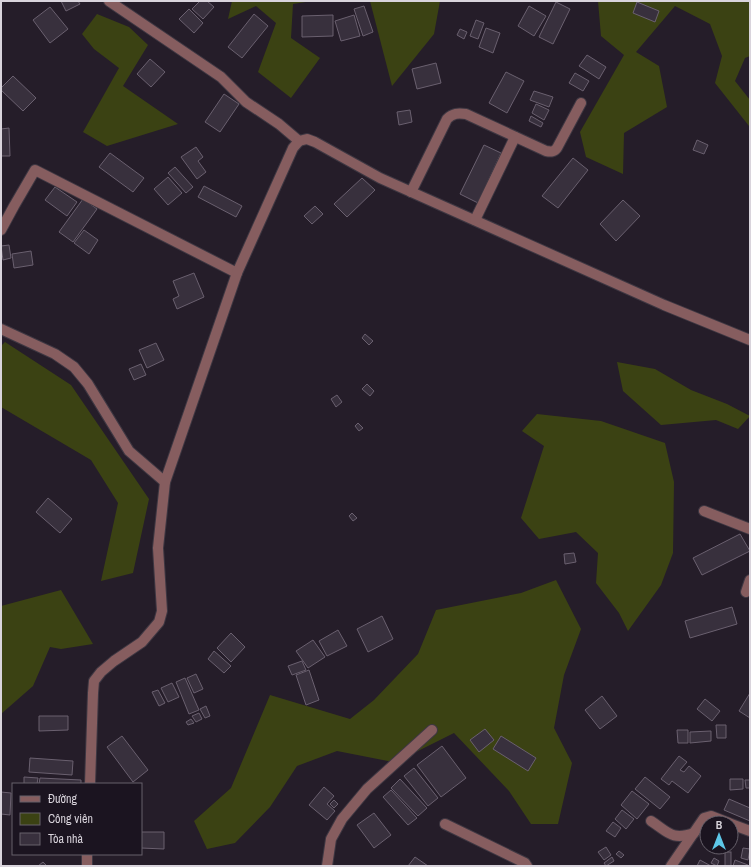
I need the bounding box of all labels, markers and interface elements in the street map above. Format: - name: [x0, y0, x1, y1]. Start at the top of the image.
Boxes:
- legend: [12, 783, 142, 855]
- text: Đường: [48, 791, 78, 807]
- text: Công viên: [48, 811, 93, 827]
- north arrow: [699, 815, 739, 855]
- text: B: [716, 818, 723, 832]
- text: Tòa nhà: [48, 831, 84, 847]

